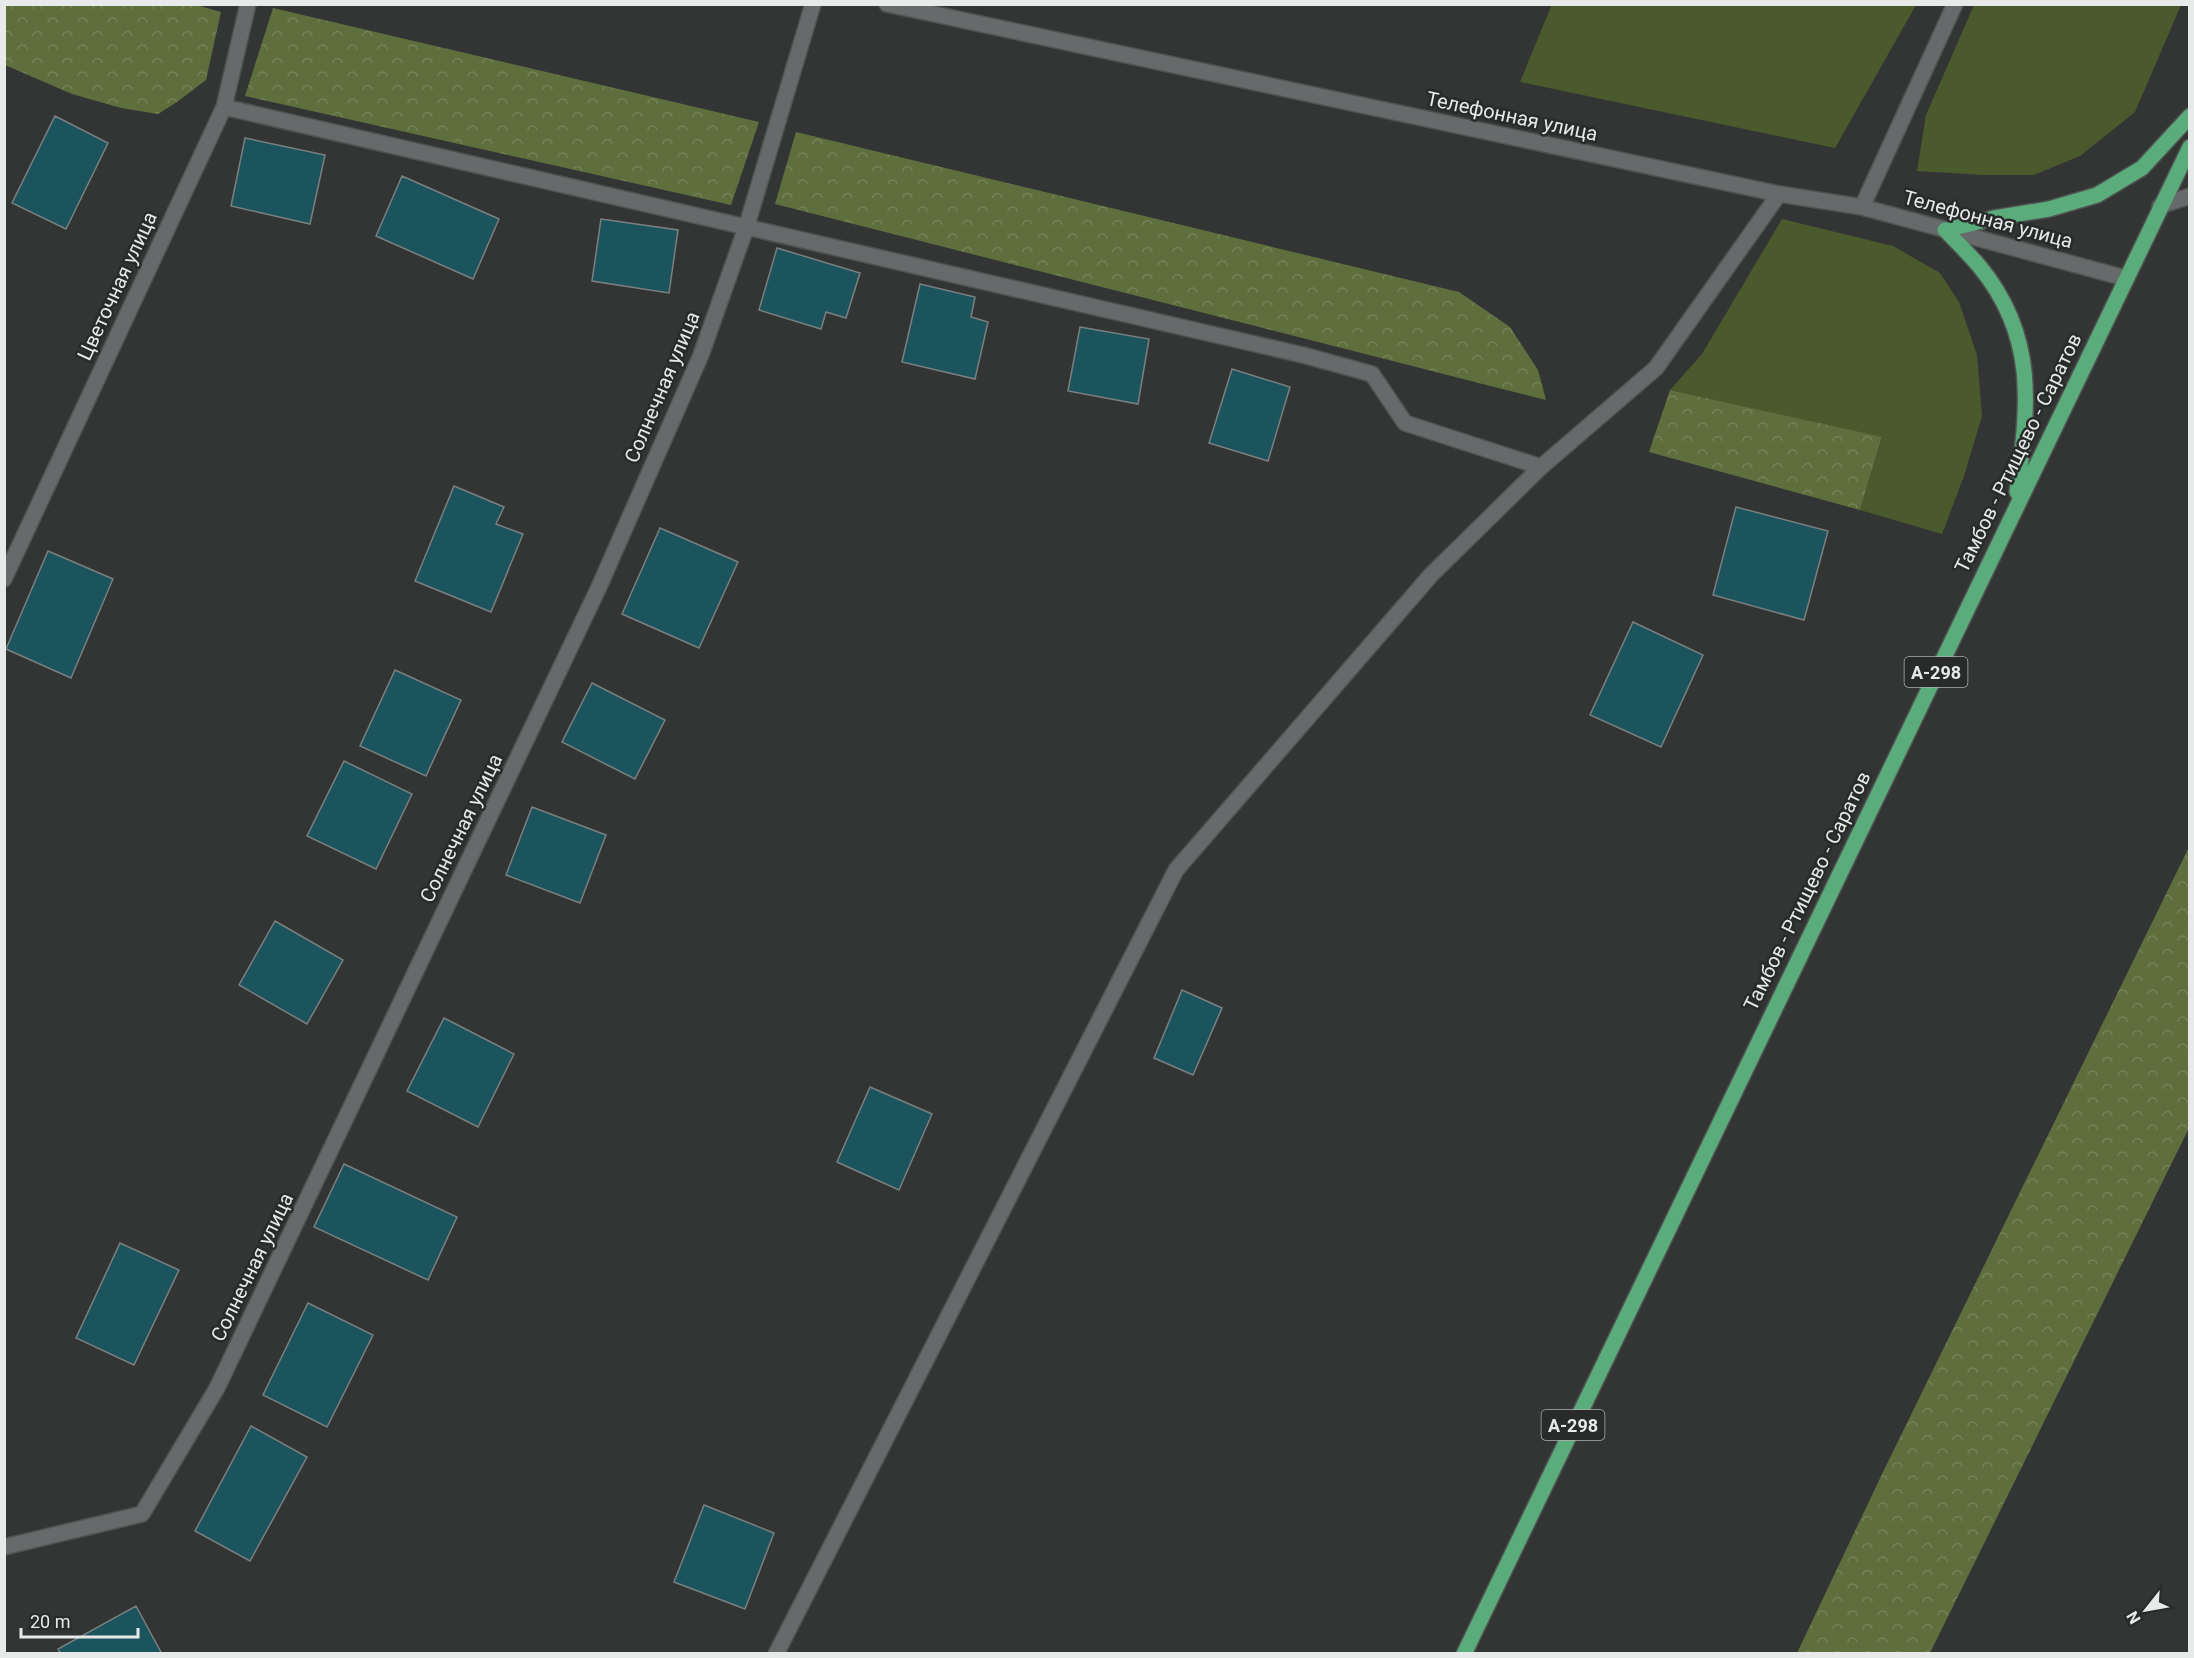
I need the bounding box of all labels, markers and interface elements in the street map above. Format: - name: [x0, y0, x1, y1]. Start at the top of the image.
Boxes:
- street label: Телефонная улица: [1424, 86, 1600, 146]
- street label: Телефонная улица: [1901, 185, 2075, 253]
- street label: Цветочная улица: [72, 208, 162, 364]
- street label: Солнечная улица: [619, 308, 705, 466]
- street label: Тамбов - Ртищево - Саратов: [1950, 329, 2086, 577]
- road number: А-298: [1904, 657, 1968, 687]
- street label: Солнечная улица: [415, 750, 507, 906]
- street label: Тамбов - Ртищево - Саратов: [1739, 767, 1875, 1015]
- street label: Солнечная улица: [206, 1189, 298, 1345]
- road number: А-298: [1542, 1410, 1604, 1440]
- north arrow: [2116, 1580, 2176, 1640]
- scale bar: [21, 1601, 138, 1639]
- text: N: [2123, 1608, 2145, 1627]
- text: 20 m: [30, 1611, 70, 1632]

